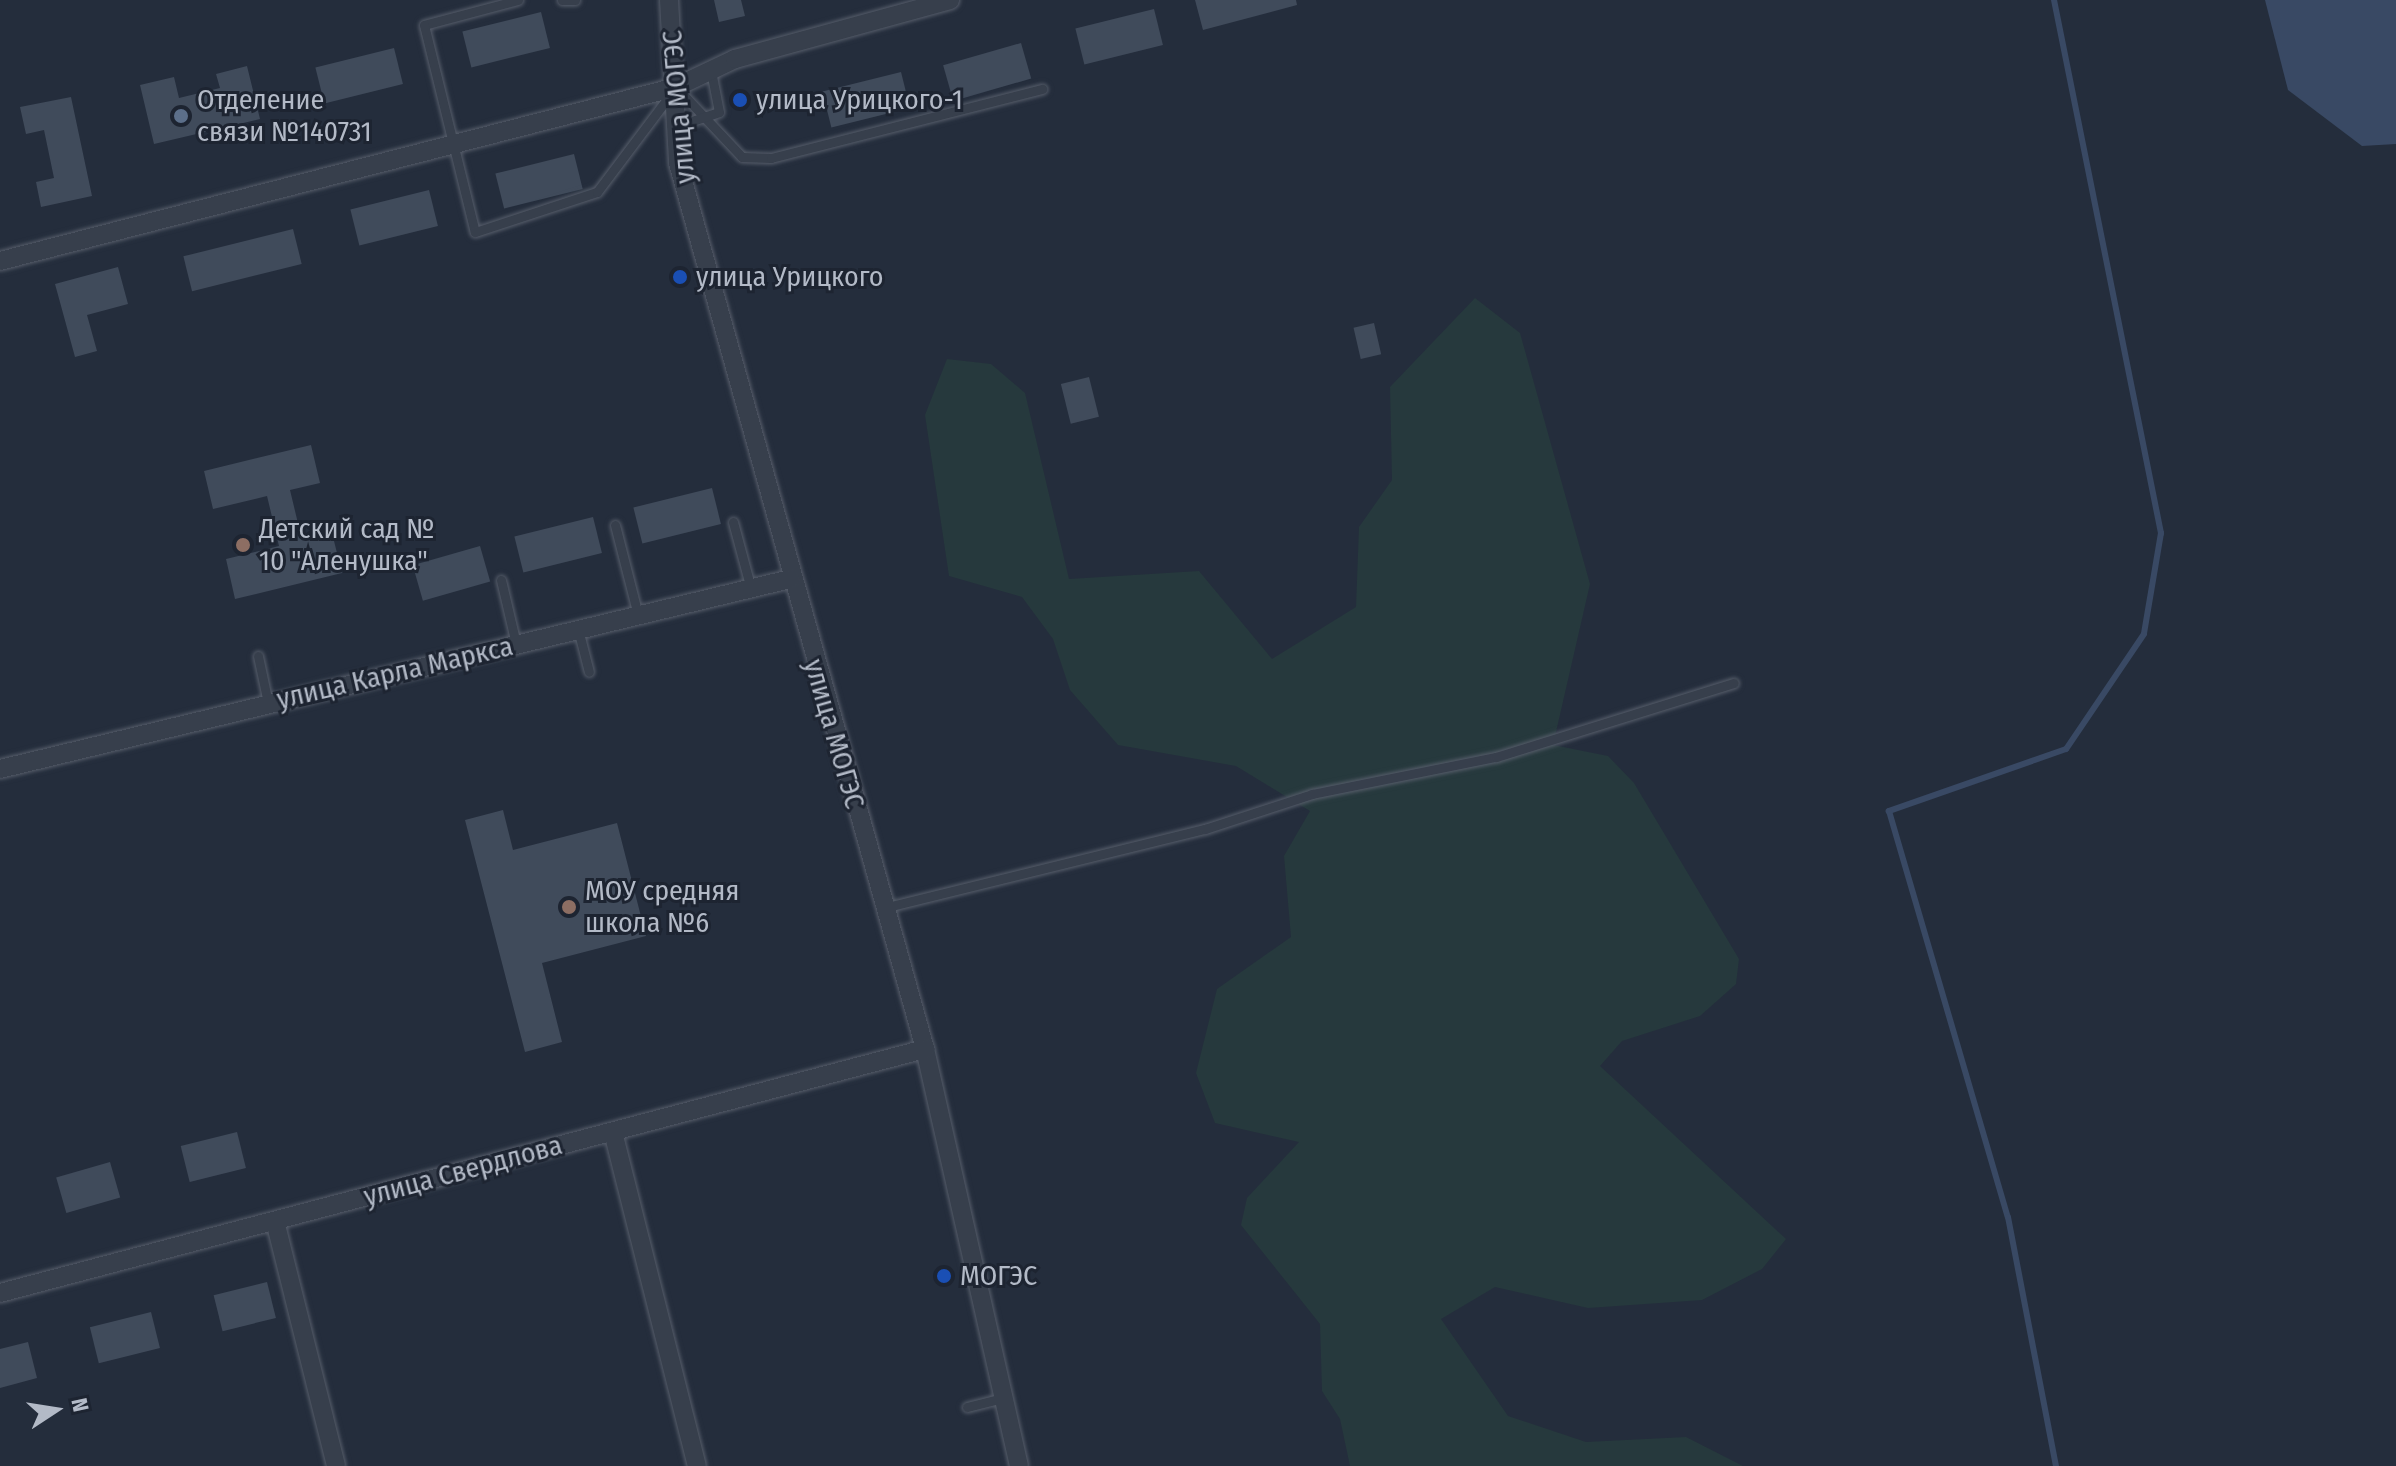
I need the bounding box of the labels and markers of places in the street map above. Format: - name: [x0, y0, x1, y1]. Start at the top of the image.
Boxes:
- place label: Отделение связи №140731: [197, 83, 372, 149]
- place label: улица Урицкого-1: [756, 83, 963, 117]
- marker: улица Урицкого-1: [731, 91, 749, 109]
- marker: Отделение связи №140731: [172, 107, 190, 125]
- place label: улица Урицкого: [696, 260, 884, 294]
- marker: улица Урицкого: [671, 268, 689, 286]
- place label: Детский сад № 10 "Аленушка": [259, 512, 434, 578]
- marker: Детский сад № 10 "Аленушка": [234, 536, 252, 554]
- place label: МОУ средняя школа №6: [585, 874, 739, 940]
- marker: МОУ средняя школа №6: [560, 898, 578, 916]
- place label: МОГЭС: [960, 1259, 1037, 1293]
- marker: МОГЭС: [935, 1267, 953, 1285]

